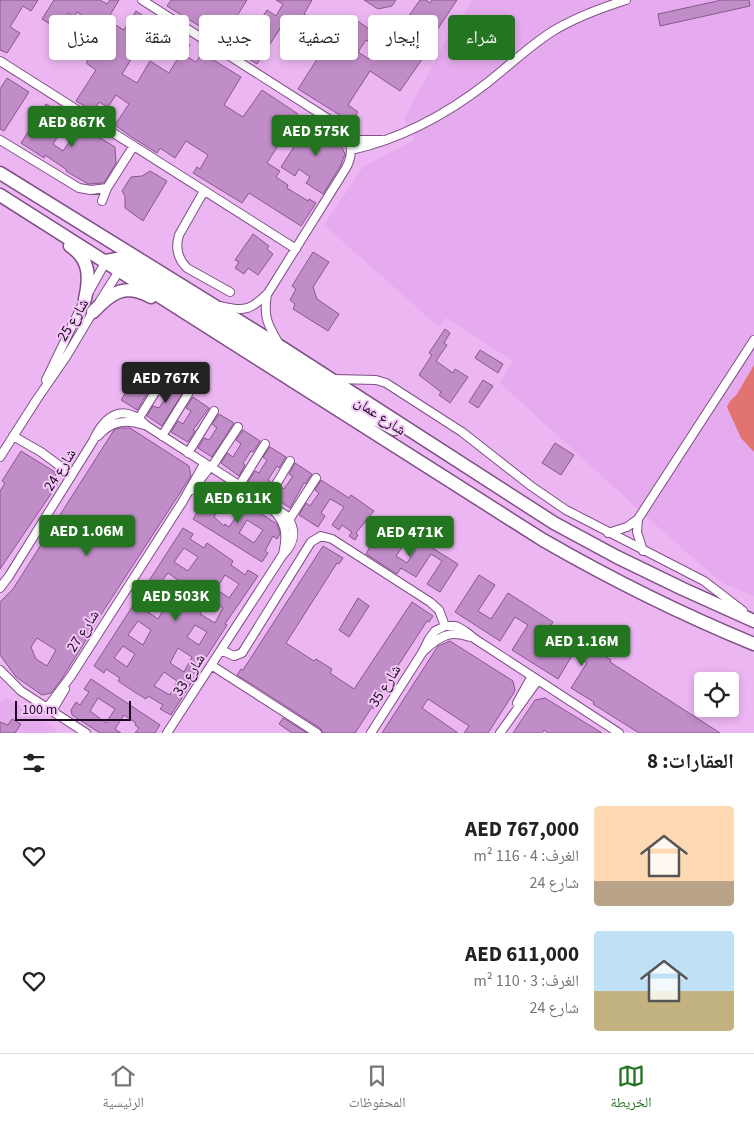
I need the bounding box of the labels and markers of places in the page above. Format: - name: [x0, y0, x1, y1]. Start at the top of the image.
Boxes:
- pin: AED 867K: [20, 106, 124, 148]
- pin: AED 575K: [264, 114, 368, 157]
- pin: AED 767K: [114, 362, 218, 404]
- pin: AED 611K: [186, 482, 290, 524]
- pin: AED 1.06M: [30, 514, 144, 557]
- pin: AED 471K: [358, 516, 462, 558]
- pin: AED 503K: [124, 580, 228, 622]
- pin: AED 1.16M: [525, 624, 639, 667]

